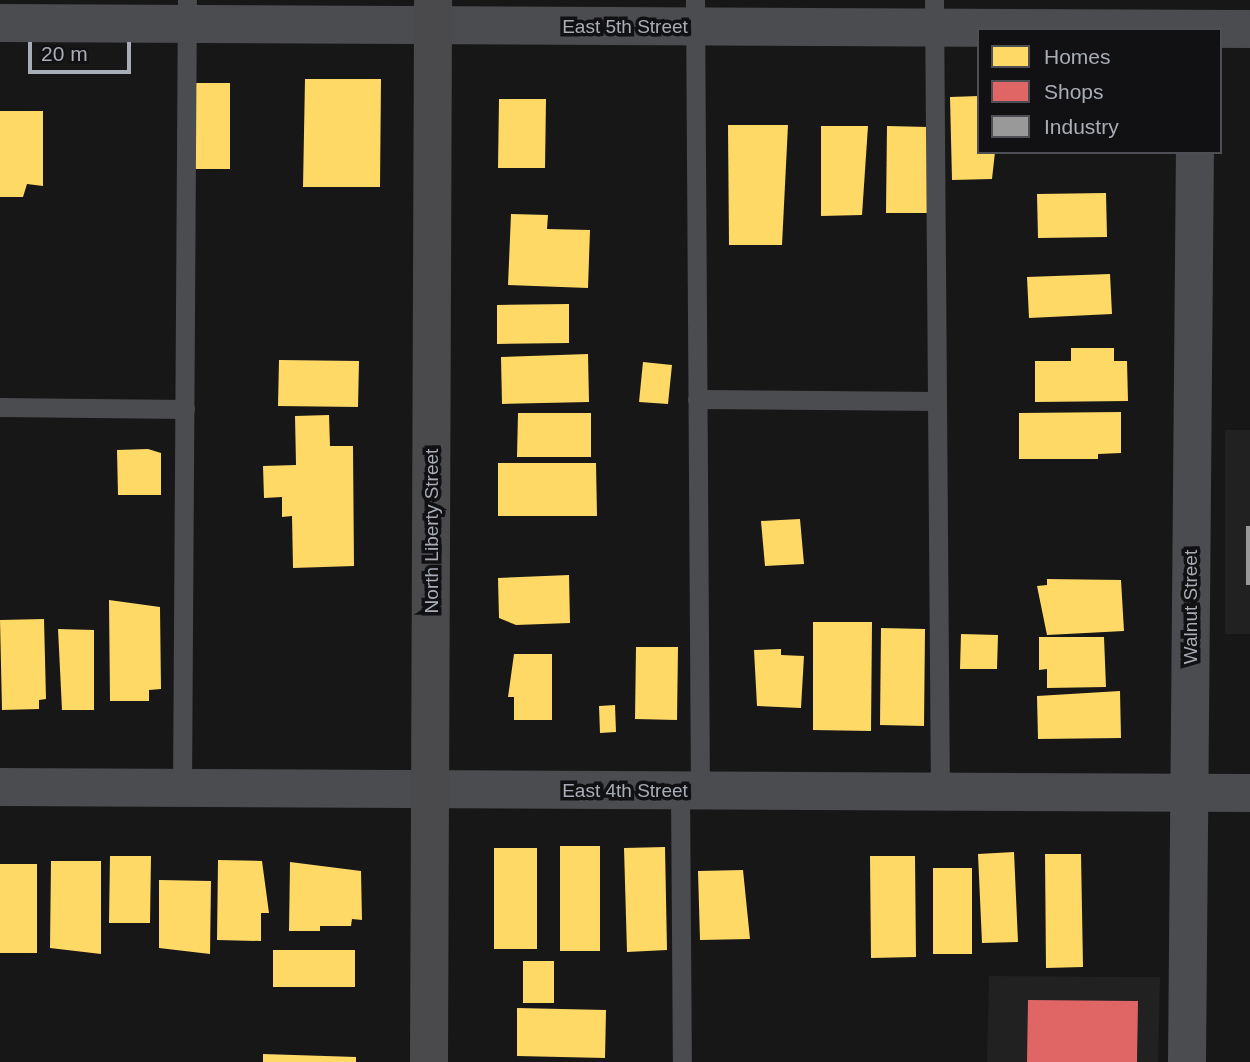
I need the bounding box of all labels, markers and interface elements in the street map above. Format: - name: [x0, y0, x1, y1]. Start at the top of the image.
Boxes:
- street label: East 5th Street: [562, 16, 688, 38]
- scale bar: [32, 28, 135, 72]
- legend: [977, 28, 1222, 154]
- text: 20 m: [41, 42, 88, 65]
- text: Homes: [1044, 45, 1111, 68]
- text: Shops: [1044, 80, 1104, 103]
- text: Industry: [1044, 115, 1119, 138]
- street label: North Liberty Street: [421, 449, 443, 613]
- street label: Walnut Street: [1180, 550, 1202, 664]
- street label: East 4th Street: [562, 780, 688, 802]

